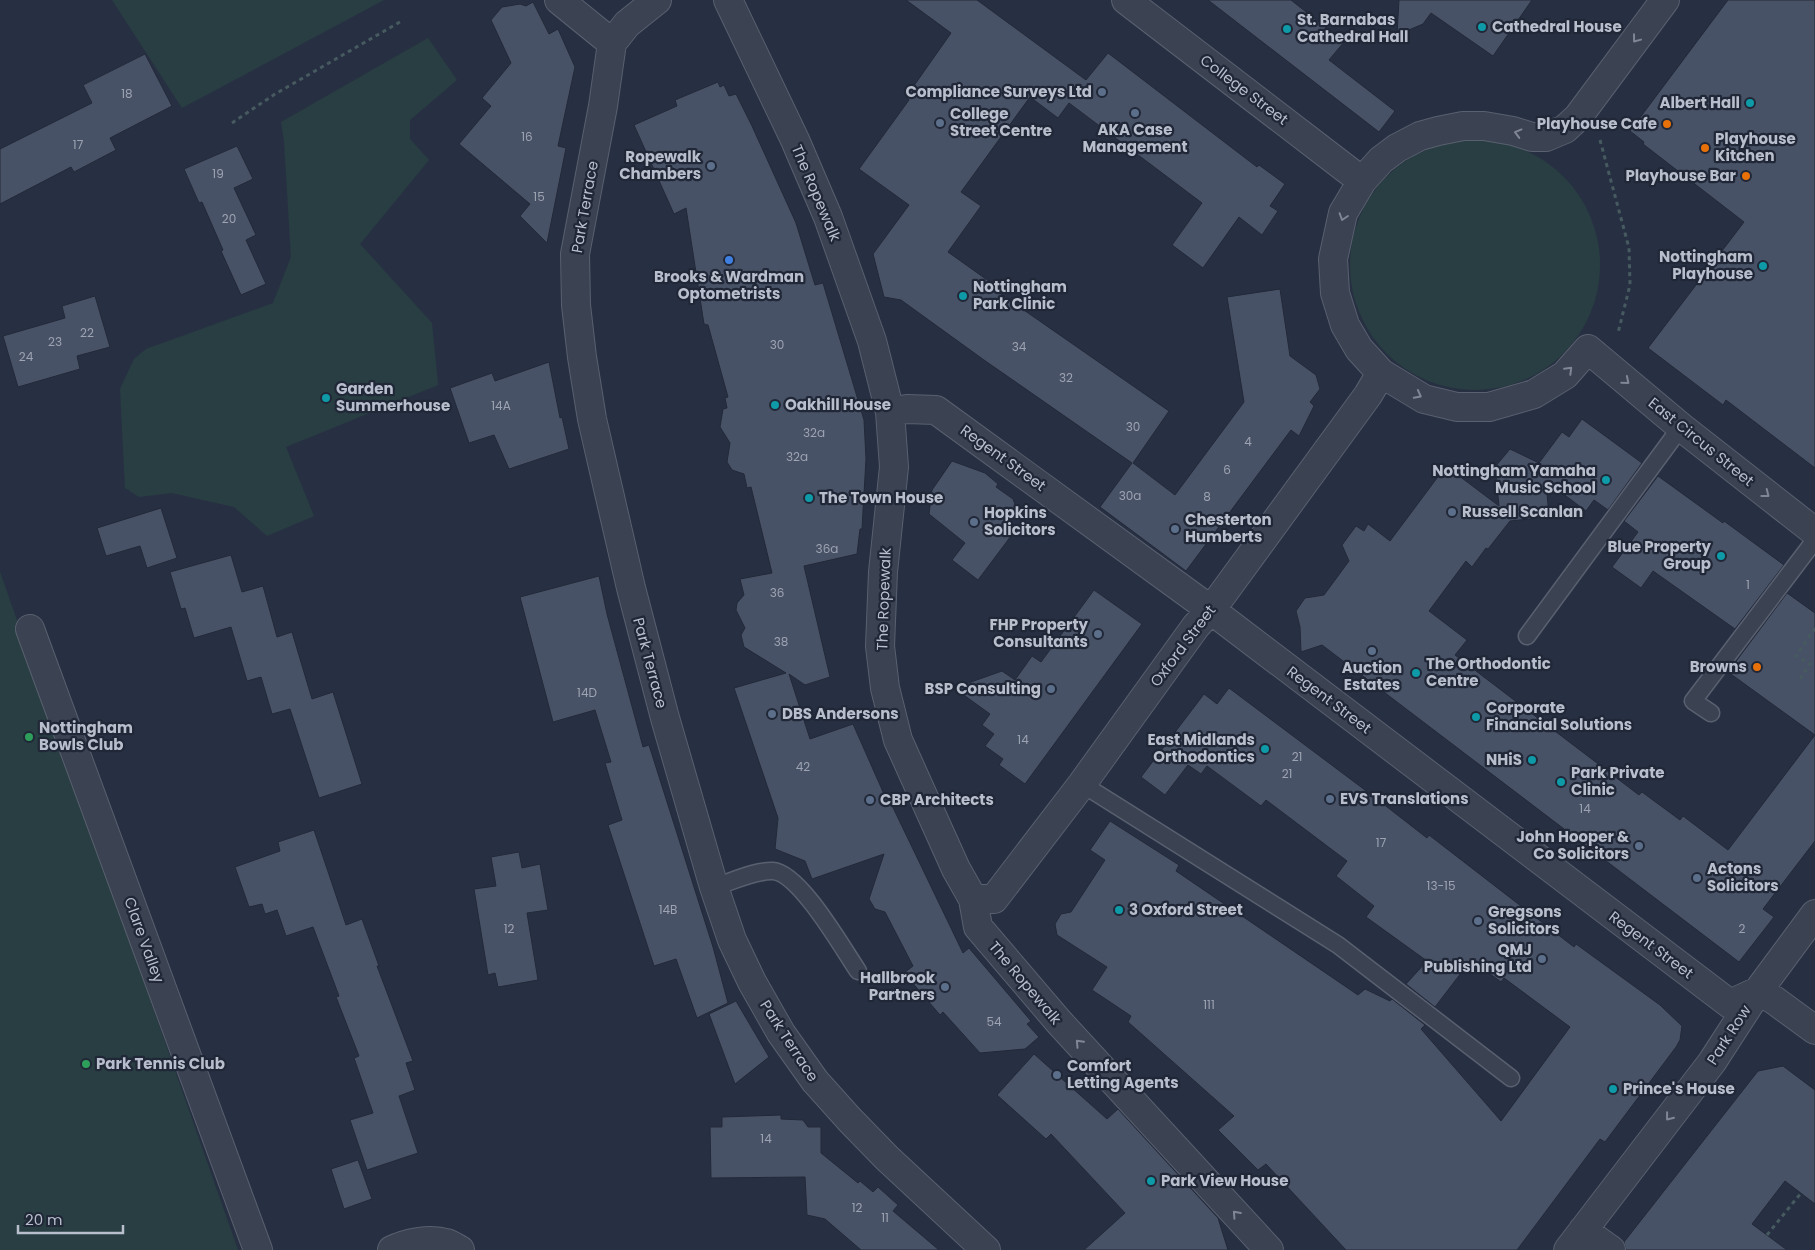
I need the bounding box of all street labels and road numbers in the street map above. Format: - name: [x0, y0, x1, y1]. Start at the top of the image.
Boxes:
- street label: College Street: [1196, 50, 1293, 130]
- street label: The Ropewalk: [787, 141, 846, 245]
- street label: Park Terrace: [566, 159, 603, 255]
- street label: East Circus Street: [1644, 392, 1759, 491]
- street label: Regent Street: [956, 419, 1050, 496]
- street label: The Ropewalk: [871, 547, 896, 651]
- street label: Oxford Street: [1145, 601, 1220, 691]
- street label: Park Terrace: [628, 615, 673, 711]
- street label: Regent Street: [1283, 661, 1376, 738]
- street label: Clare Valley: [119, 894, 170, 986]
- street label: Regent Street: [1605, 906, 1698, 983]
- street label: The Ropewalk: [984, 936, 1067, 1029]
- street label: Park Terrace: [755, 996, 824, 1086]
- street label: Park Row: [1701, 1000, 1756, 1069]

